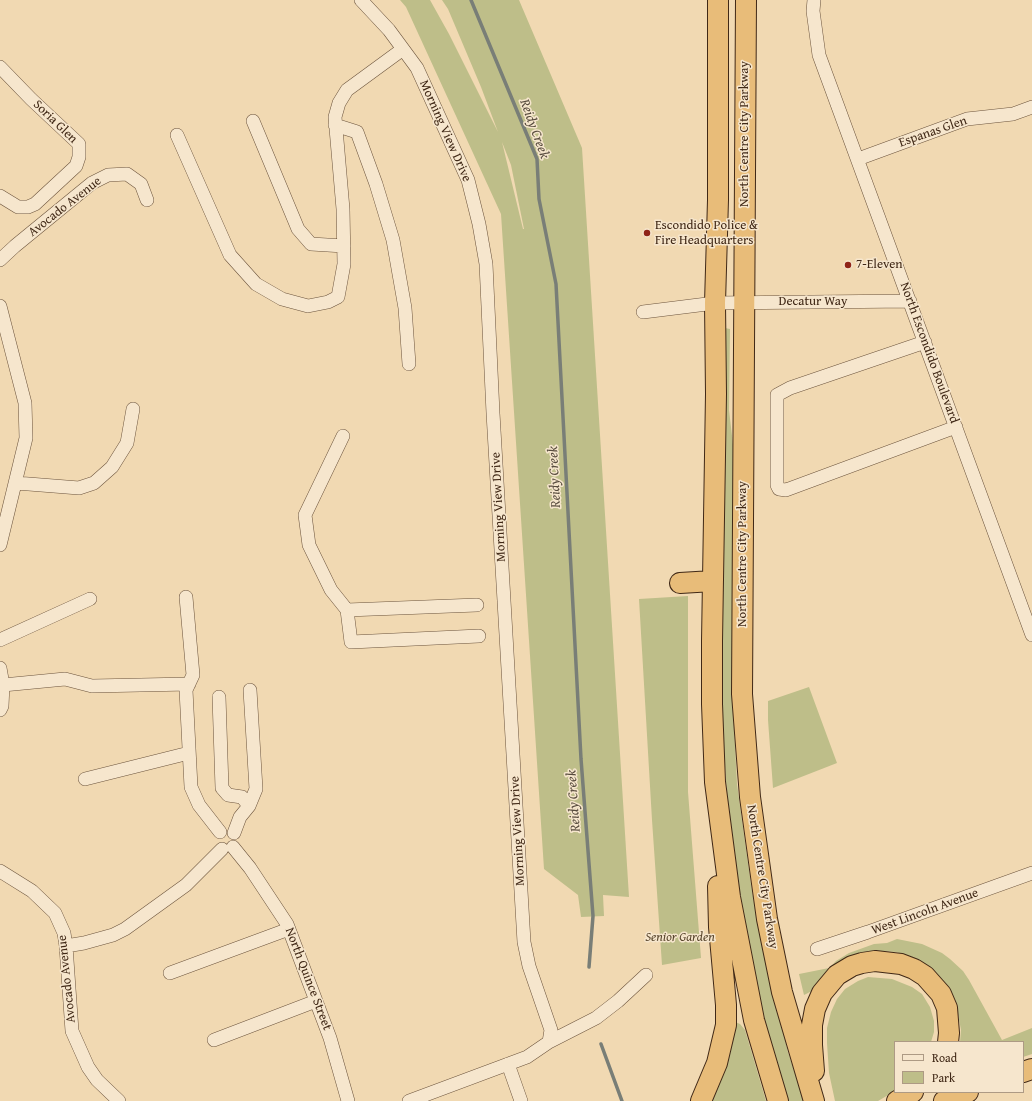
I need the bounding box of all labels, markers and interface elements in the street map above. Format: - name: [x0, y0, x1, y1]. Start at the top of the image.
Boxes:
- street label: North Centre City Parkway: [737, 61, 753, 207]
- street label: Morning View Drive: [416, 78, 474, 184]
- street label: Soria Glen: [30, 97, 80, 147]
- water label: Reidy Creek: [515, 97, 553, 161]
- street label: Espanas Glen: [897, 113, 969, 151]
- street label: Avocado Avenue: [25, 174, 105, 240]
- place label: Escondido Police & Fire Headquarters: [655, 218, 758, 249]
- marker: Escondido Police & Fire Headquarters: [642, 228, 652, 238]
- place label: 7-Eleven: [856, 257, 903, 273]
- marker: 7-Eleven: [843, 260, 853, 270]
- street label: North Escondido Boulevard: [896, 280, 962, 426]
- street label: Decatur Way: [779, 294, 847, 310]
- water label: Reidy Creek: [545, 446, 565, 508]
- street label: Morning View Drive: [488, 452, 510, 562]
- street label: North Centre City Parkway: [735, 481, 751, 627]
- water label: Reidy Creek: [563, 769, 585, 833]
- street label: Morning View Drive: [507, 776, 529, 886]
- street label: North Centre City Parkway: [743, 804, 781, 950]
- street label: West Lincoln Avenue: [869, 885, 981, 939]
- street label: North Quince Street: [281, 925, 335, 1033]
- park label: Senior Garden: [645, 930, 715, 946]
- street label: Avocado Avenue: [55, 934, 79, 1024]
- legend: [894, 1041, 1024, 1093]
- text: Road: [932, 1049, 957, 1066]
- text: Park: [932, 1069, 955, 1086]

